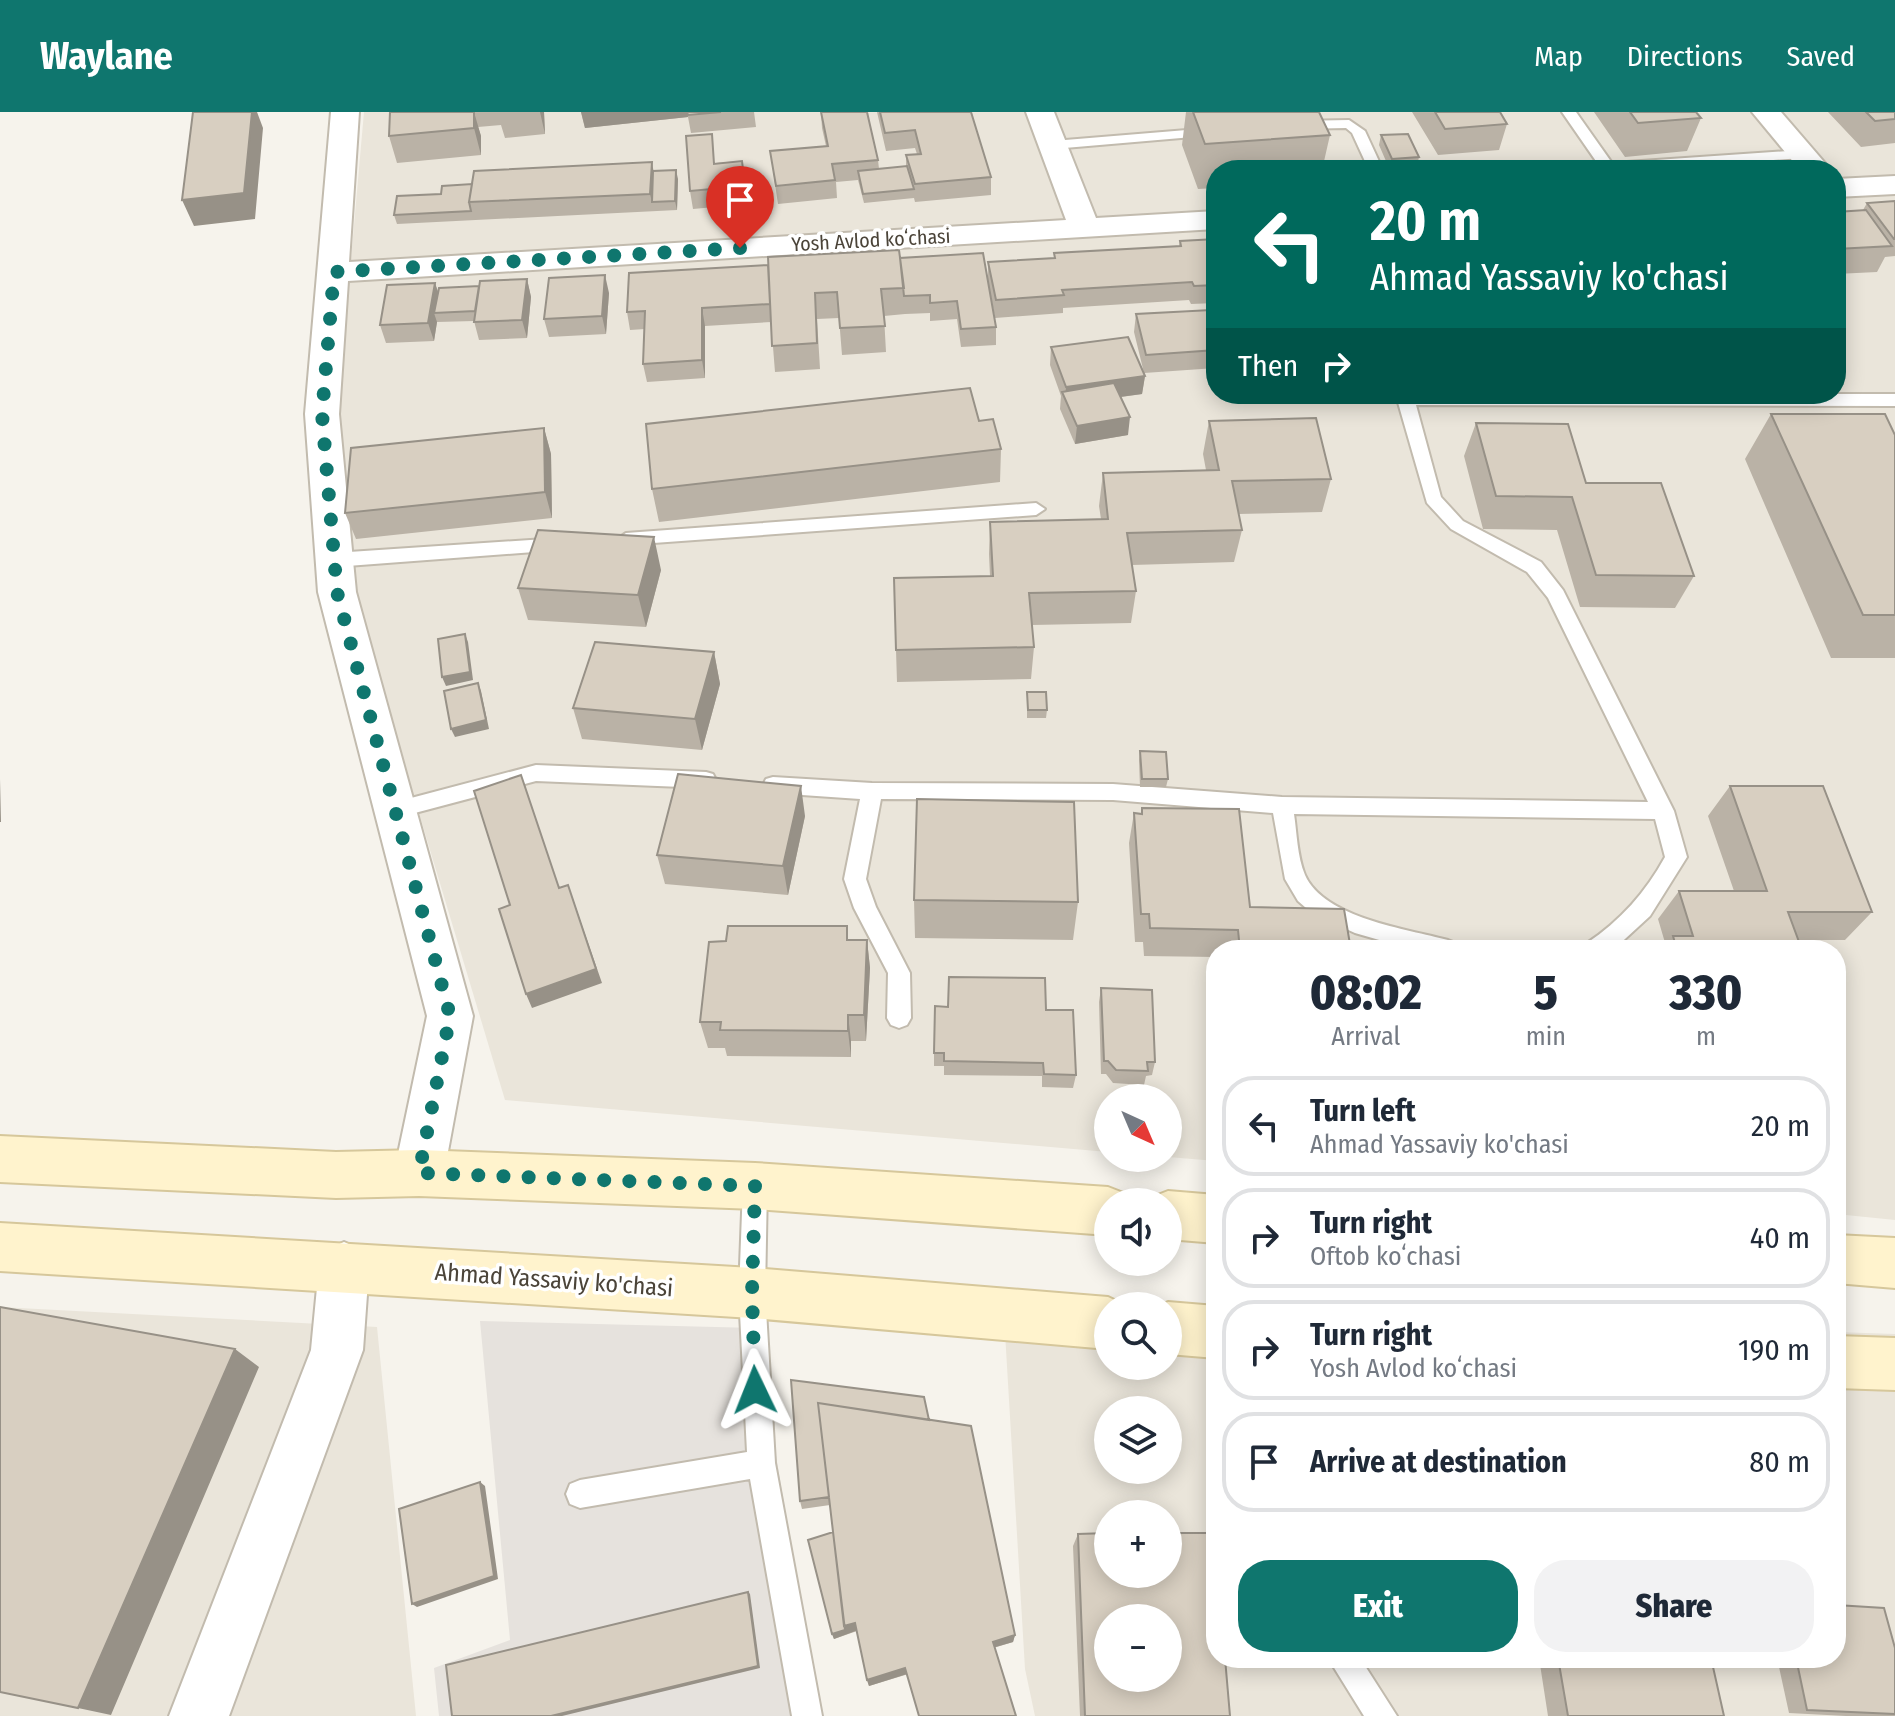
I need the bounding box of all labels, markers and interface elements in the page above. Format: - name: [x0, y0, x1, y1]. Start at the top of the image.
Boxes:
- text: Waylane: [40, 33, 173, 79]
- text: Map: [1534, 40, 1583, 73]
- text: Directions: [1627, 40, 1743, 73]
- text: Saved: [1787, 40, 1855, 73]
- pin: [706, 166, 774, 248]
- icon: arrive: [718, 178, 762, 222]
- text: 20 m: [1370, 188, 1481, 255]
- icon: left: [1238, 192, 1342, 296]
- street label: Yosh Avlod koʻchasi: [791, 224, 951, 256]
- text: Ahmad Yassaviy ko'chasi: [1370, 256, 1728, 300]
- icon: right: [1314, 344, 1358, 388]
- text: Then: [1238, 348, 1298, 384]
- text: 08:02: [1310, 964, 1422, 1022]
- text: 5: [1534, 964, 1558, 1022]
- text: 330: [1670, 964, 1742, 1022]
- text: Arrival: [1331, 1021, 1400, 1052]
- text: min: [1526, 1021, 1566, 1052]
- text: m: [1696, 1021, 1716, 1052]
- north arrow: [1094, 1084, 1182, 1172]
- map controls: [1094, 1084, 1182, 1692]
- text: Turn left: [1310, 1093, 1416, 1129]
- icon: left: [1242, 1104, 1286, 1148]
- text: 20 m: [1751, 1108, 1810, 1144]
- text: Ahmad Yassaviy ko'chasi: [1310, 1129, 1569, 1160]
- button: sound: [1094, 1188, 1182, 1276]
- text: Turn right: [1310, 1205, 1432, 1241]
- icon: right: [1242, 1216, 1286, 1260]
- text: 40 m: [1750, 1220, 1810, 1256]
- text: Oftob koʻchasi: [1310, 1241, 1461, 1272]
- street label: Ahmad Yassaviy ko'chasi: [434, 1258, 674, 1302]
- button: search: [1094, 1292, 1182, 1380]
- text: Turn right: [1310, 1317, 1432, 1353]
- icon: right: [1242, 1328, 1286, 1372]
- text: 190 m: [1738, 1332, 1810, 1368]
- position arrow: [713, 1348, 797, 1432]
- text: Yosh Avlod koʻchasi: [1310, 1353, 1517, 1384]
- button: layers: [1094, 1396, 1182, 1484]
- icon: arrive: [1242, 1440, 1286, 1484]
- text: Arrive at destination: [1310, 1444, 1567, 1480]
- text: 80 m: [1749, 1444, 1810, 1480]
- button: +: [1094, 1500, 1182, 1588]
- button: Exit: [1238, 1560, 1518, 1652]
- button: Share: [1534, 1560, 1814, 1652]
- button: −: [1094, 1604, 1182, 1692]

